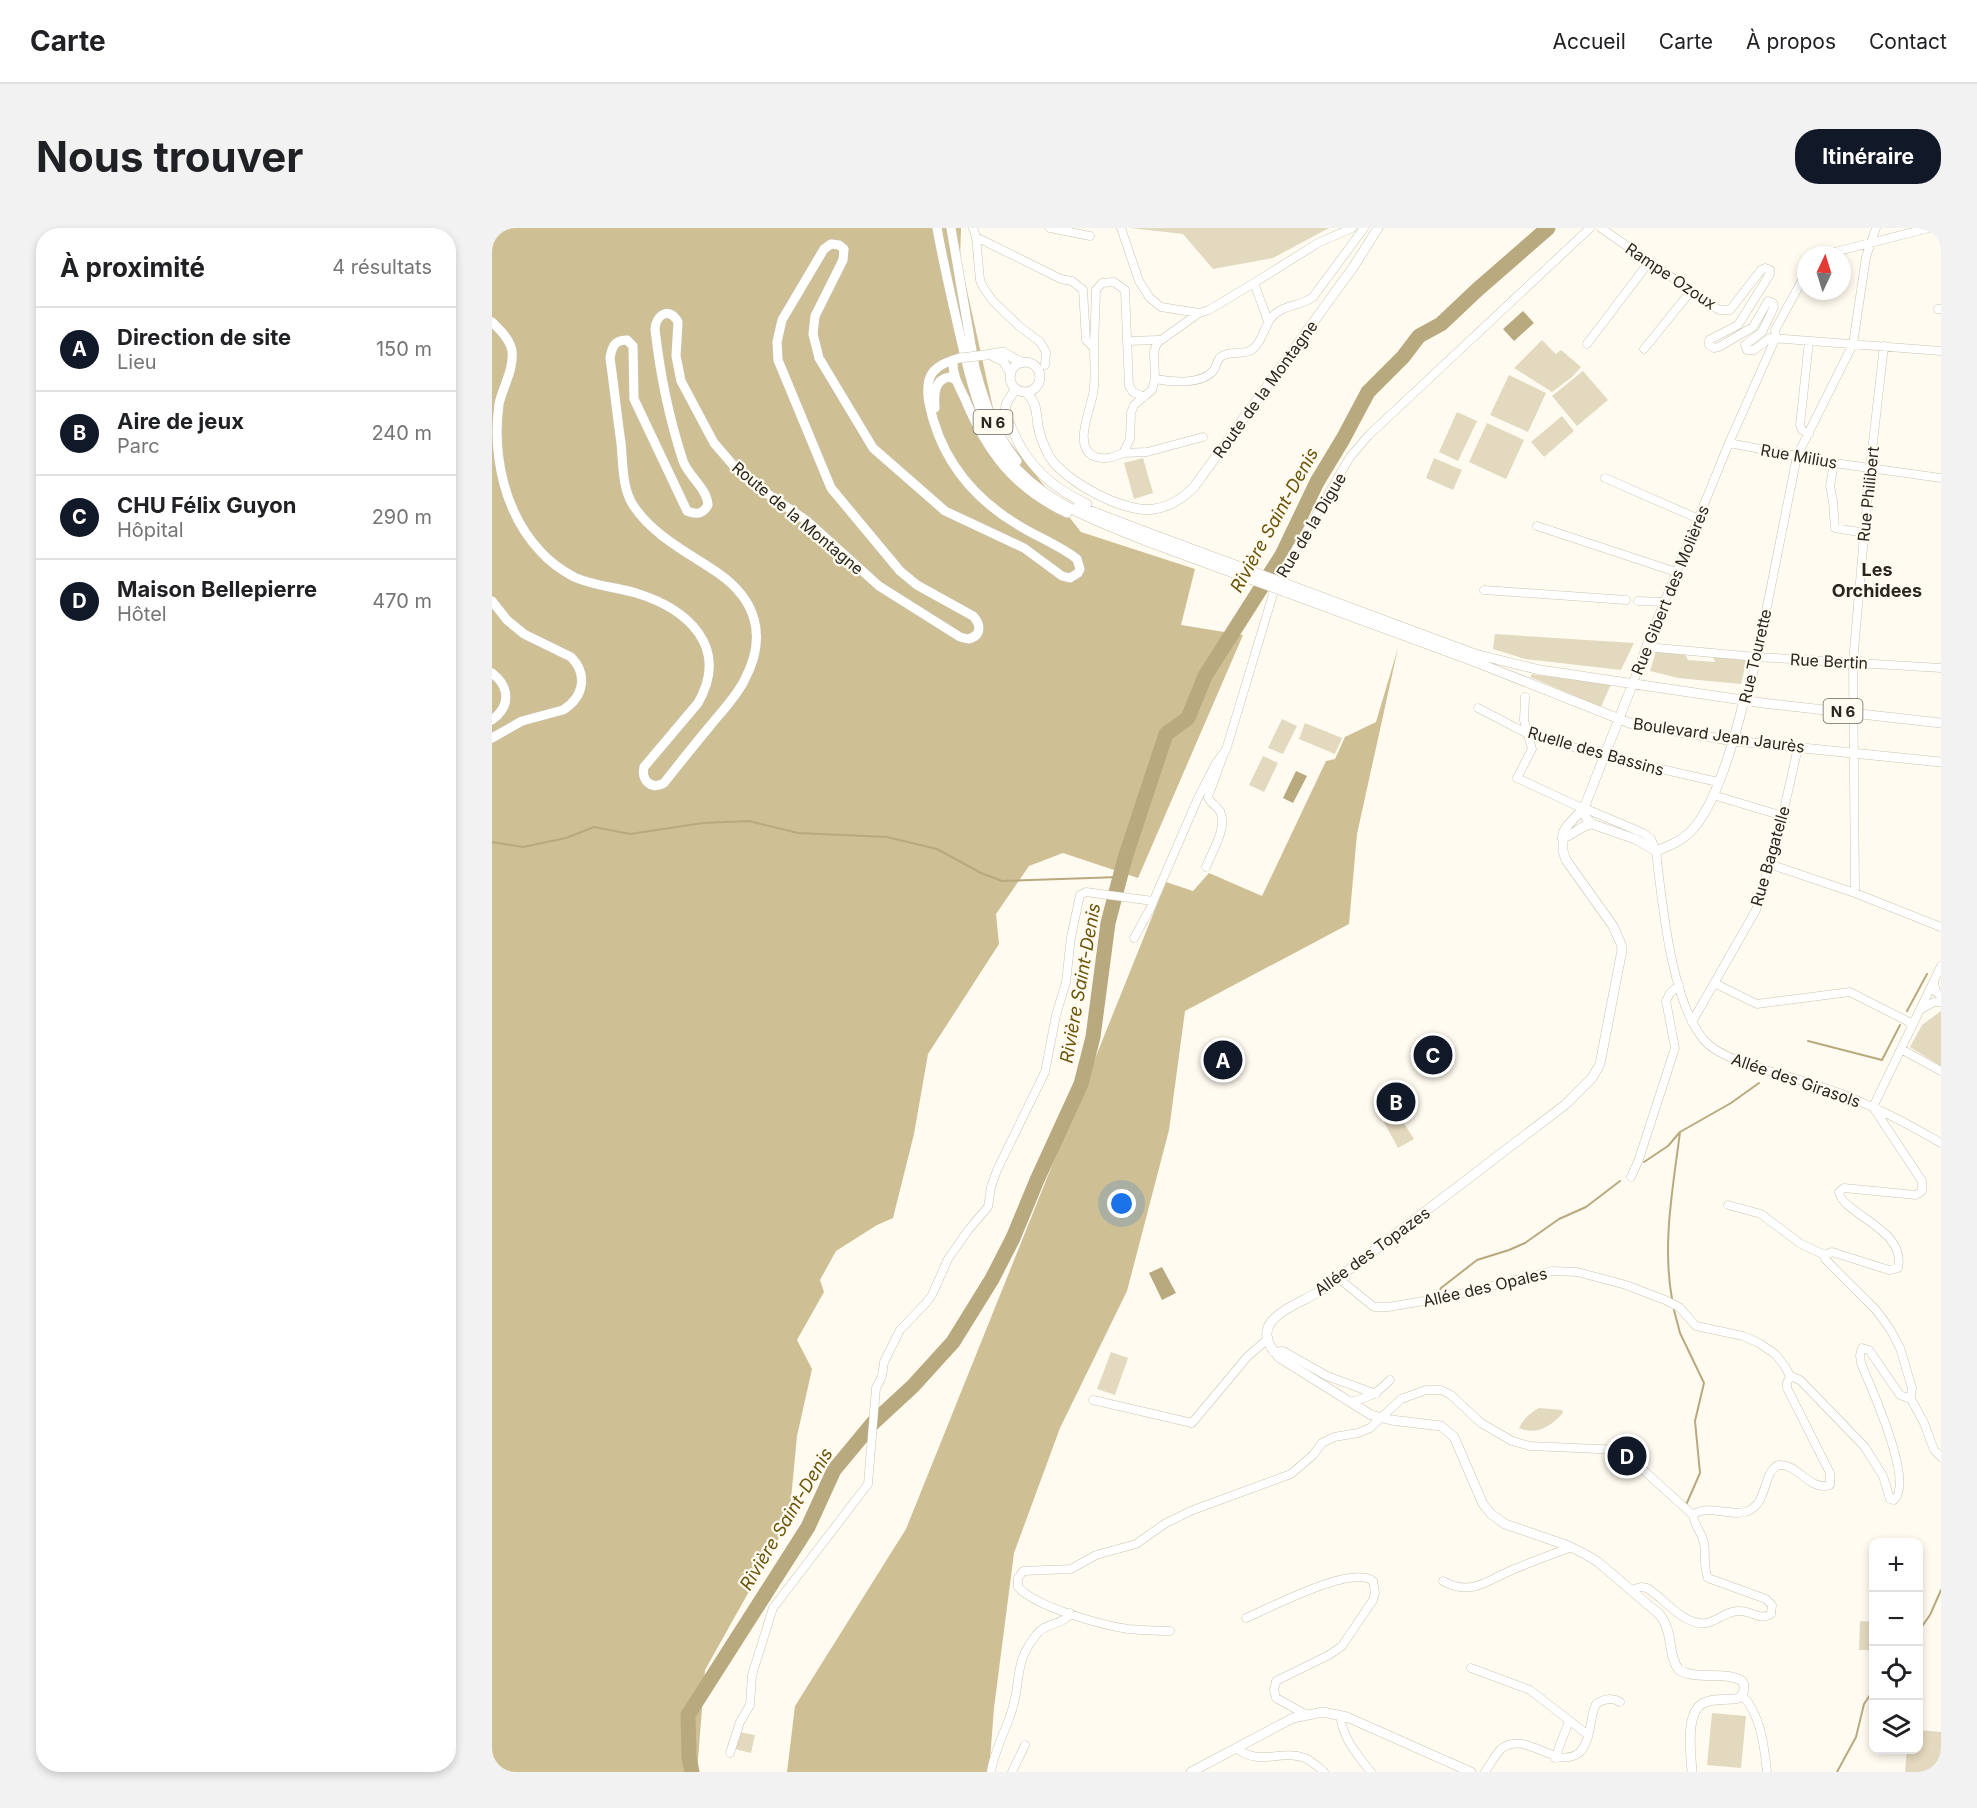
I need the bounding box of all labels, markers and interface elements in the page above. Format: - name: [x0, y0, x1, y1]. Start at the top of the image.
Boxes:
- text: Carte: [30, 24, 106, 58]
- text: Accueil: [1552, 29, 1626, 54]
- text: Carte: [1659, 29, 1713, 54]
- text: À propos: [1746, 29, 1836, 54]
- text: Contact: [1869, 29, 1947, 54]
- button: Itinéraire: [1795, 129, 1941, 184]
- text: Nous trouver: [36, 131, 303, 182]
- street label: Rampe Ozoux: [1622, 238, 1721, 314]
- north arrow: [1797, 246, 1851, 300]
- text: À proximité: [60, 252, 205, 283]
- text: 4 résultats: [332, 255, 432, 279]
- street label: Route de la Montagne: [1208, 316, 1322, 462]
- text: Direction de site: [117, 324, 291, 350]
- text: A: [72, 337, 87, 361]
- text: 150 m: [376, 337, 432, 361]
- text: Lieu: [117, 350, 157, 374]
- text: Aire de jeux: [117, 408, 244, 434]
- road number: N 6: [974, 410, 1012, 434]
- text: B: [73, 421, 86, 445]
- text: 240 m: [371, 421, 432, 445]
- text: Parc: [117, 434, 160, 458]
- street label: Rue Milius: [1759, 439, 1839, 473]
- water label: Rivière Saint-Denis: [1226, 444, 1322, 596]
- street label: Rue Philibert: [1853, 445, 1883, 543]
- street label: Route de la Montagne: [728, 457, 868, 579]
- street label: Rue de la Digue: [1272, 469, 1350, 581]
- text: CHU Félix Guyon: [117, 492, 297, 518]
- street label: Rue Gibert des Molières: [1627, 502, 1713, 678]
- text: C: [72, 505, 87, 529]
- text: 290 m: [372, 505, 432, 529]
- text: Hôpital: [117, 518, 184, 542]
- district label: Les Orchidees: [1832, 559, 1922, 601]
- text: Maison Bellepierre: [117, 576, 317, 602]
- text: D: [72, 589, 87, 613]
- text: 470 m: [372, 589, 432, 613]
- text: Hôtel: [117, 602, 167, 626]
- street label: Rue Tourette: [1734, 607, 1776, 705]
- street label: Rue Bertin: [1789, 649, 1869, 673]
- road number: N 6: [1824, 699, 1862, 723]
- street label: Boulevard Jean Jaurès: [1632, 713, 1806, 757]
- street label: Ruelle des Bassins: [1526, 722, 1666, 780]
- street label: Rue Bagatelle: [1746, 804, 1794, 908]
- water label: Rivière Saint-Denis: [1056, 901, 1104, 1065]
- pin: C: [1414, 1032, 1452, 1078]
- pin: A: [1204, 1038, 1242, 1082]
- street label: Allée des Girasols: [1729, 1049, 1863, 1111]
- pin: B: [1376, 1080, 1416, 1124]
- your location: [1107, 1189, 1136, 1218]
- street label: Allée des Topazes: [1310, 1202, 1434, 1300]
- street label: Allée des Opales: [1421, 1263, 1549, 1311]
- pin: D: [1608, 1434, 1646, 1478]
- water label: Rivière Saint-Denis: [735, 1444, 837, 1594]
- map controls: [1869, 1538, 1923, 1754]
- button: +: [1869, 1538, 1923, 1592]
- button: −: [1869, 1592, 1923, 1646]
- button: locate: [1869, 1646, 1923, 1700]
- button: layers: [1869, 1700, 1923, 1754]

